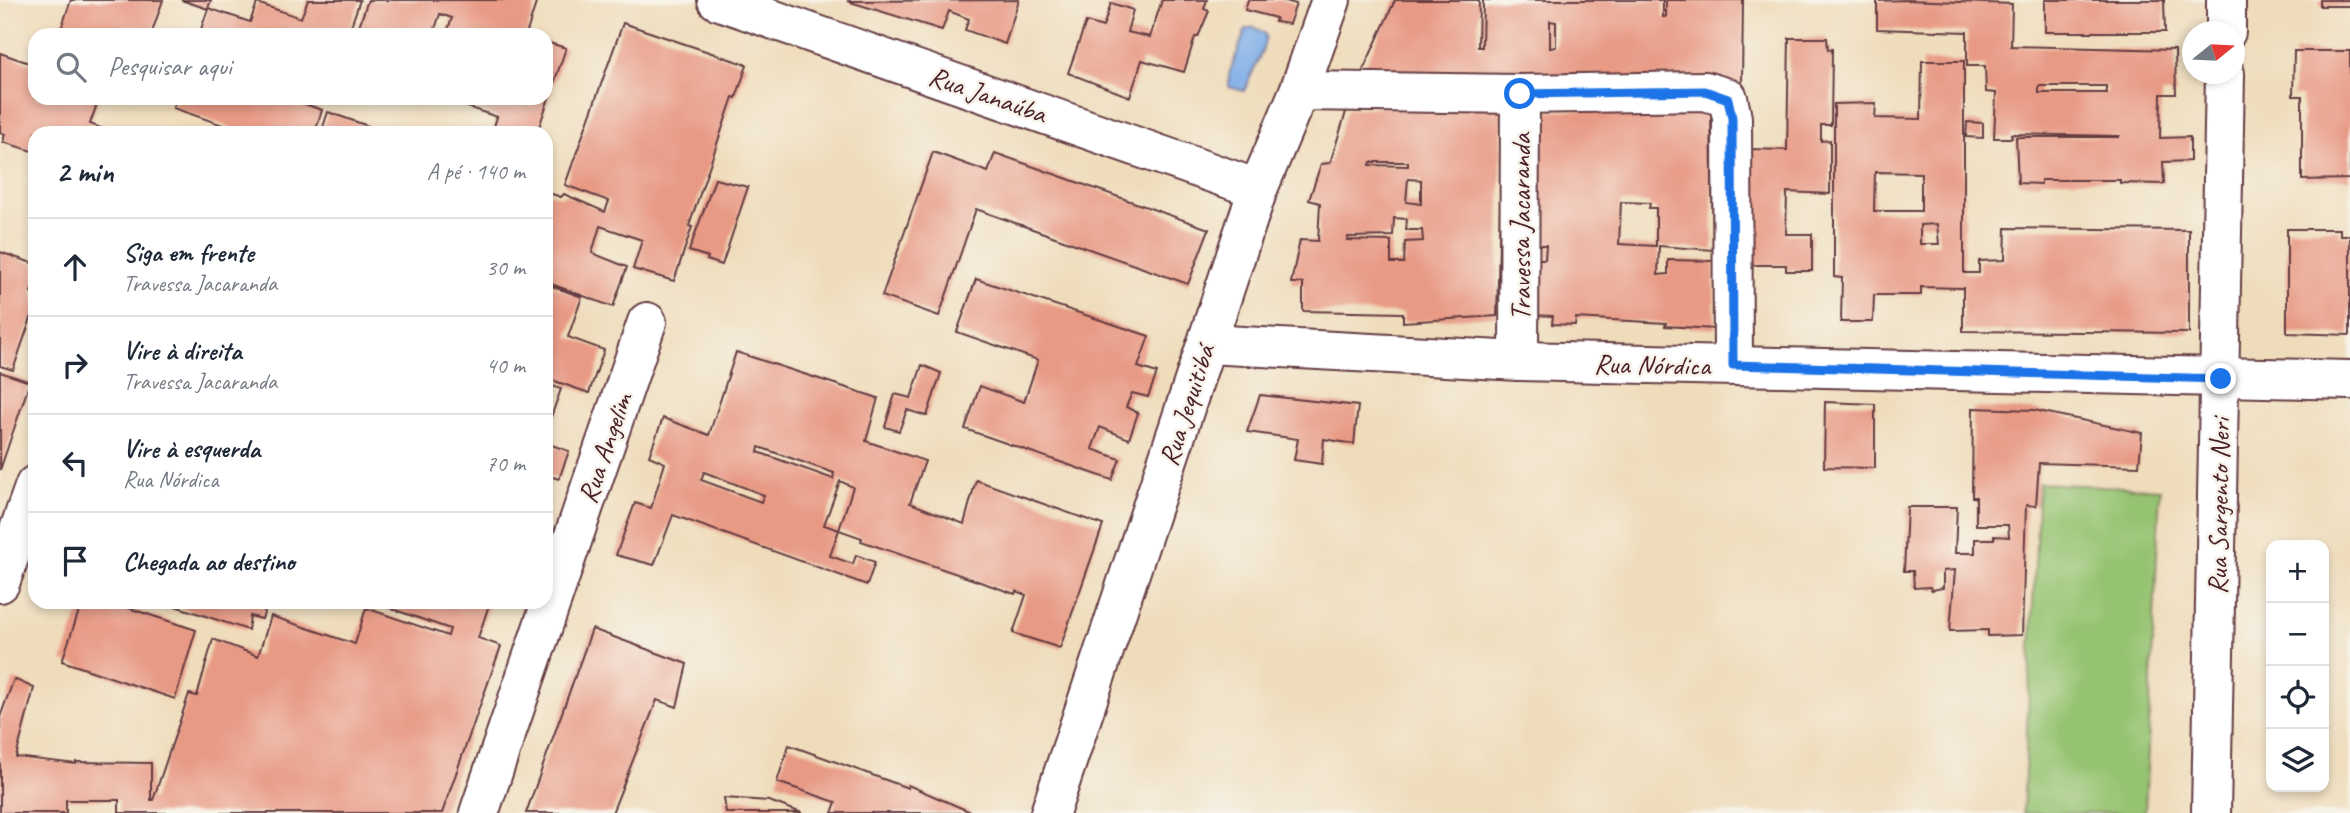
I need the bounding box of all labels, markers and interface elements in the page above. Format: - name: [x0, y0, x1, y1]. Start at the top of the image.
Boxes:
- north arrow: [2182, 21, 2245, 84]
- search box: [28, 28, 553, 105]
- icon: search: [52, 48, 90, 86]
- text: Pesquisar aqui: [108, 50, 232, 83]
- street label: Rua Janaúba: [924, 58, 1053, 131]
- route start: [1504, 78, 1535, 109]
- street label: Travessa Jacaranda: [1503, 132, 1538, 321]
- text: 2 min: [56, 153, 113, 191]
- text: A pé · 140 m: [427, 157, 525, 186]
- text: Siga em frente: [123, 236, 254, 269]
- icon: ahead: [56, 248, 94, 286]
- text: 30 m: [486, 253, 525, 282]
- text: Travessa Jacaranda: [123, 269, 277, 298]
- text: Vire à direita: [123, 334, 242, 367]
- street label: Rua Jequitibá: [1151, 338, 1223, 470]
- icon: right: [56, 346, 94, 384]
- street label: Rua Nórdica: [1594, 346, 1712, 383]
- text: 40 m: [486, 351, 525, 380]
- route end: [2205, 363, 2236, 394]
- text: Travessa Jacaranda: [123, 367, 277, 396]
- street label: Rua Angelim: [569, 387, 640, 508]
- street label: Rua Sargento Neri: [2199, 414, 2238, 595]
- text: Vire à esquerda: [123, 432, 260, 465]
- icon: left: [56, 444, 94, 482]
- text: 70 m: [486, 449, 525, 478]
- text: Rua Nórdica: [123, 465, 219, 494]
- map controls: [2266, 540, 2329, 792]
- button: +: [2266, 540, 2329, 603]
- icon: arrive: [56, 542, 94, 580]
- text: Chegada ao destino: [123, 545, 295, 578]
- button: −: [2266, 603, 2329, 666]
- button: locate: [2266, 666, 2329, 729]
- button: layers: [2266, 729, 2329, 792]

